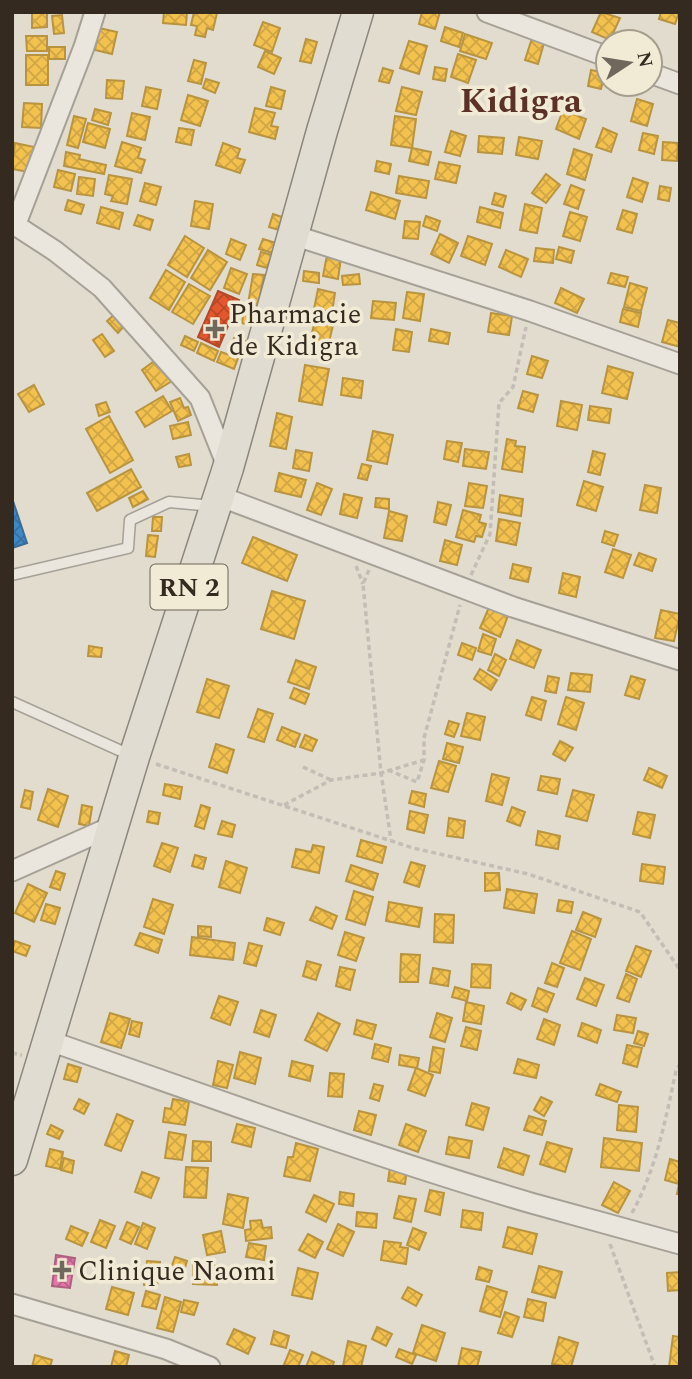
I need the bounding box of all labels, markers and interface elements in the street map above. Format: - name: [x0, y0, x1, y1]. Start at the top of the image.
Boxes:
- north arrow: [594, 28, 664, 98]
- text: N: [628, 49, 660, 70]
- district label: Kidigra: [460, 75, 582, 128]
- place label: Pharmacie de Kidigra: [229, 293, 361, 368]
- marker: Pharmacie de Kidigra: [207, 321, 223, 337]
- road number: RN 2: [150, 565, 228, 610]
- place label: Clinique Naomi: [78, 1250, 276, 1293]
- marker: Clinique Naomi: [52, 1260, 72, 1280]

